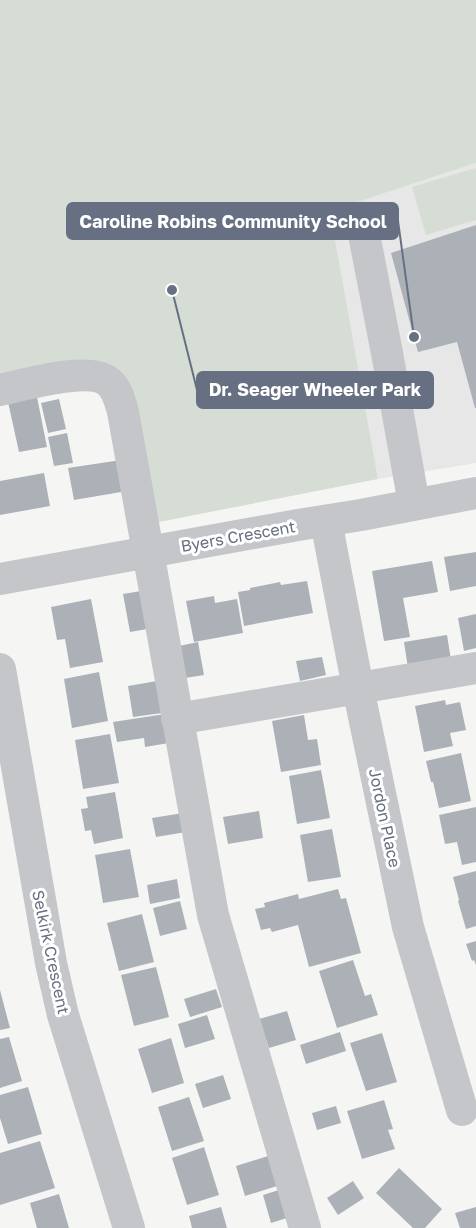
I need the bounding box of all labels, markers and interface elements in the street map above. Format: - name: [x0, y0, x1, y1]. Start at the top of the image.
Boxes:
- callout: Caroline Robins Community School: [67, 203, 398, 239]
- text: Caroline Robins Community School: [79, 210, 387, 232]
- callout: Dr. Seager Wheeler Park: [197, 372, 433, 408]
- text: Dr. Seager Wheeler Park: [209, 378, 422, 400]
- street label: Byers Crescent: [179, 516, 297, 556]
- street label: Jordon Place: [365, 767, 405, 869]
- street label: Selkirk Crescent: [28, 888, 74, 1016]

